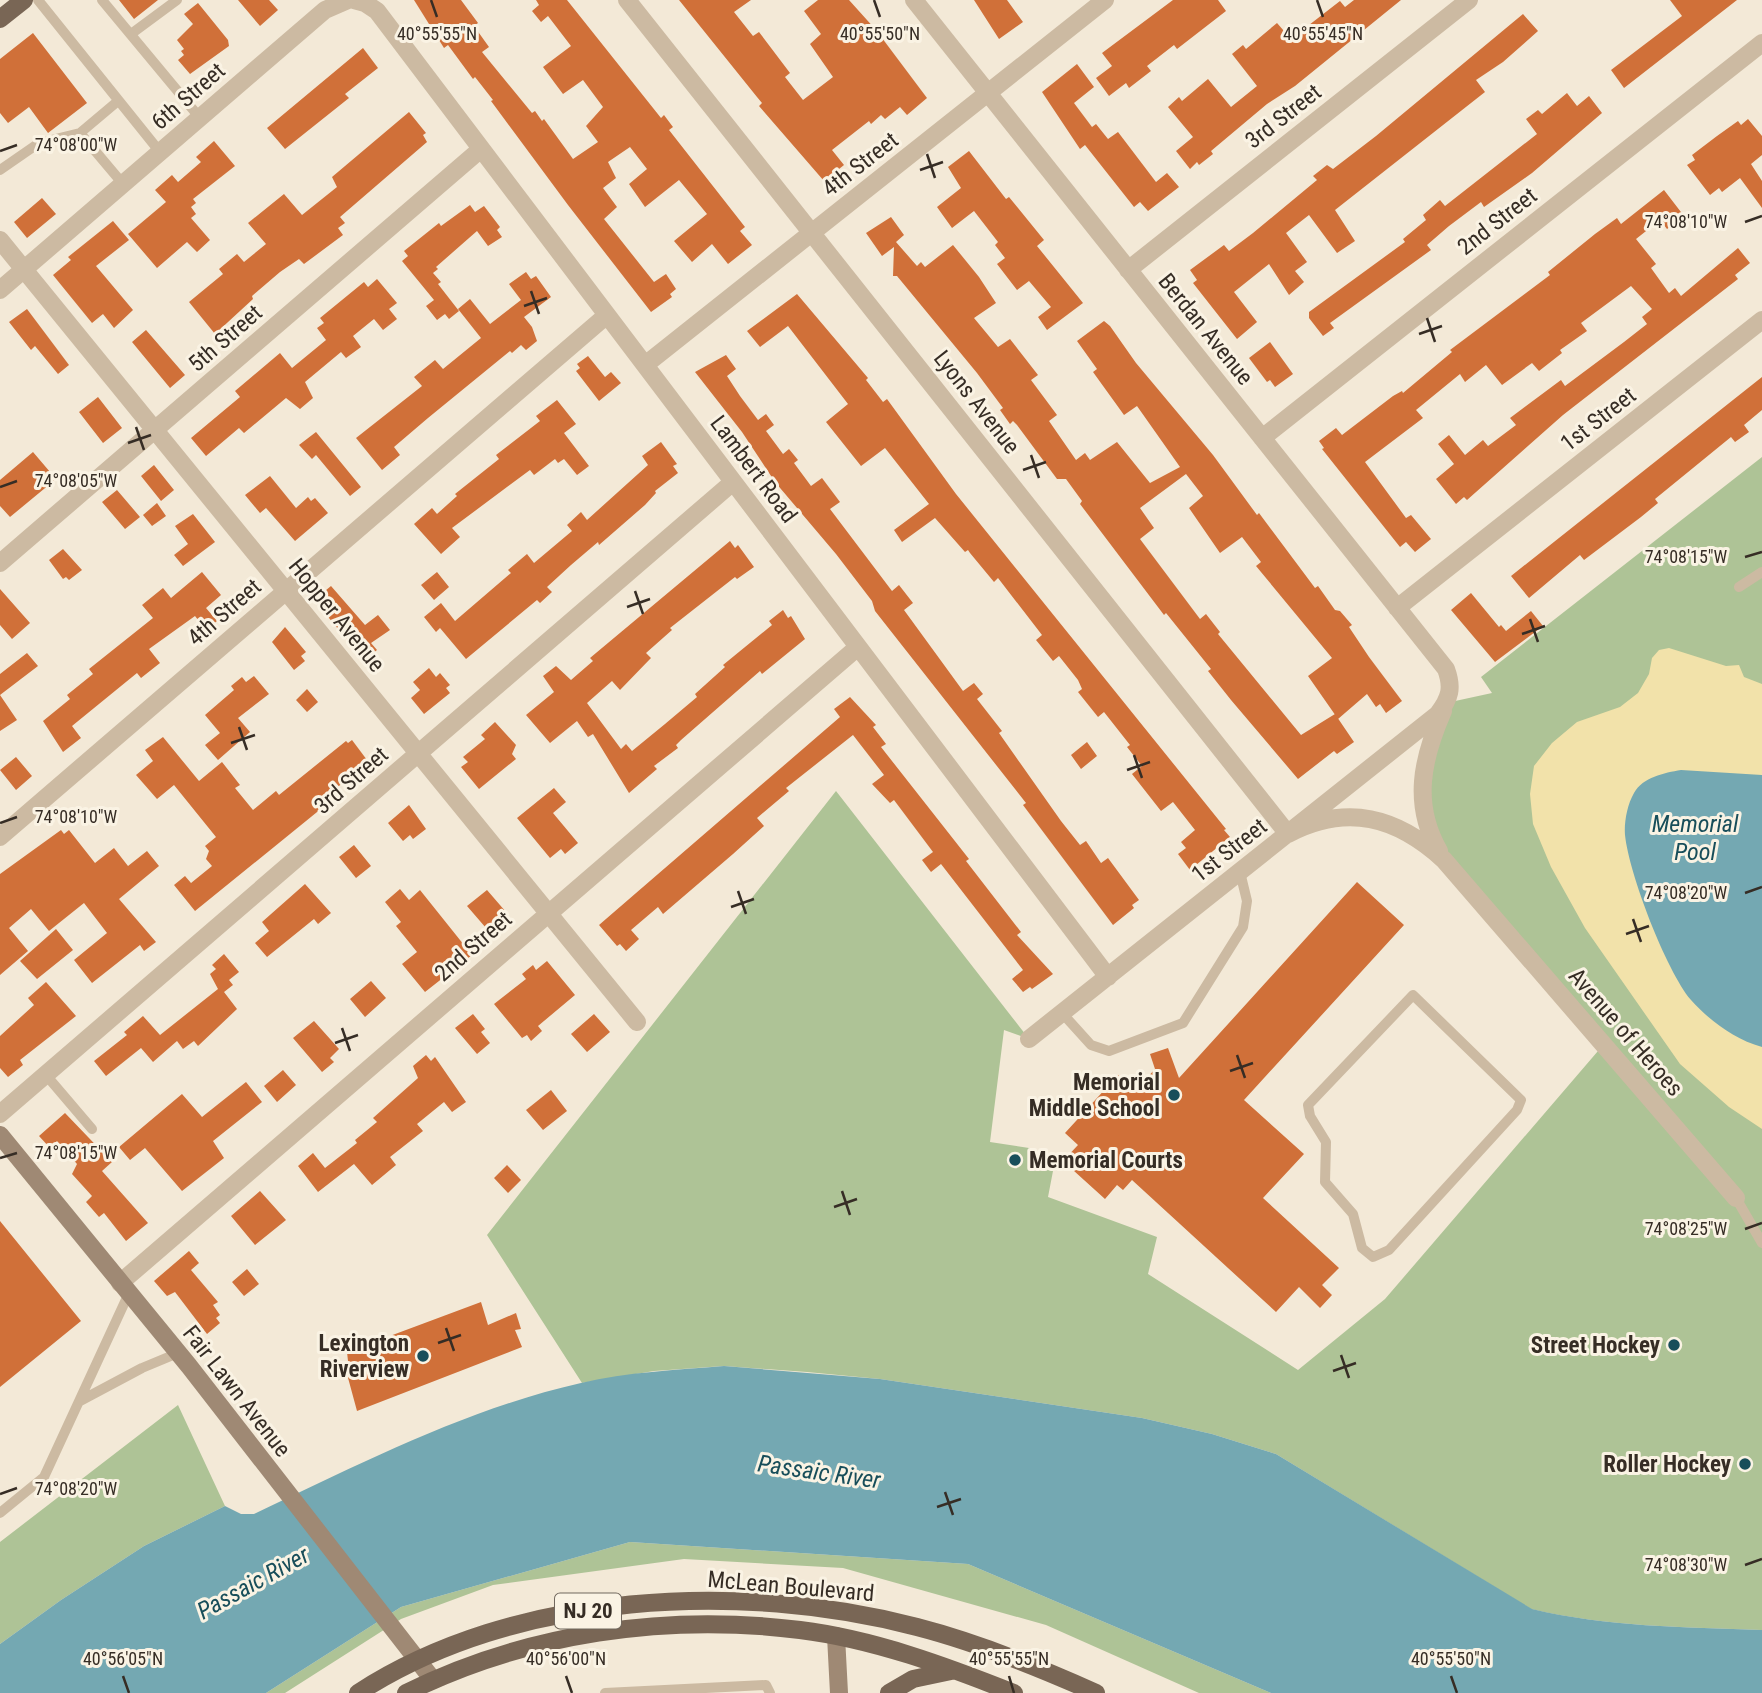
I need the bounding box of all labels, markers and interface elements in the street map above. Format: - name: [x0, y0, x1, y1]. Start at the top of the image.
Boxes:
- text: 40°55'55"N: [397, 23, 477, 44]
- text: 40°55'50"N: [840, 23, 920, 44]
- text: 40°55'45"N: [1283, 23, 1363, 44]
- street label: 6th Street: [146, 57, 231, 136]
- street label: 3rd Street: [1240, 78, 1327, 154]
- street label: 4th Street: [817, 127, 903, 202]
- text: 74°08'00"W: [35, 134, 118, 155]
- street label: 2nd Street: [1452, 182, 1542, 261]
- text: 74°08'10"W: [1645, 211, 1728, 232]
- street label: Berdan Avenue: [1153, 268, 1259, 390]
- street label: 5th Street: [183, 299, 268, 378]
- street label: Lyons Avenue: [928, 345, 1025, 459]
- street label: 1st Street: [1555, 382, 1641, 457]
- street label: Lambert Road: [705, 410, 803, 528]
- text: 74°08'05"W: [35, 470, 118, 491]
- text: 74°08'15"W: [1645, 546, 1728, 567]
- street label: Hopper Avenue: [283, 553, 390, 677]
- street label: 4th Street: [182, 573, 267, 652]
- street label: 3rd Street: [309, 741, 394, 820]
- text: 74°08'10"W: [35, 806, 118, 827]
- water label: Memorial Pool: [1652, 810, 1739, 866]
- street label: 1st Street: [1186, 813, 1272, 888]
- text: 74°08'20"W: [1645, 882, 1728, 903]
- street label: 2nd Street: [429, 906, 517, 987]
- street label: Avenue of Heroes: [1563, 963, 1688, 1102]
- place label: Memorial Middle School: [1029, 1069, 1160, 1122]
- marker: Memorial Middle School: [1166, 1087, 1182, 1103]
- text: 74°08'15"W: [35, 1142, 118, 1163]
- place label: Memorial Courts: [1029, 1147, 1183, 1174]
- marker: Memorial Courts: [1007, 1152, 1023, 1168]
- text: 74°08'25"W: [1645, 1218, 1728, 1239]
- street label: Fair Lawn Avenue: [177, 1320, 296, 1462]
- place label: Lexington Riverview: [318, 1330, 409, 1383]
- place label: Street Hockey: [1531, 1332, 1661, 1359]
- marker: Street Hockey: [1666, 1337, 1682, 1353]
- marker: Lexington Riverview: [415, 1348, 431, 1364]
- water label: Passaic River: [756, 1450, 883, 1495]
- place label: Roller Hockey: [1603, 1451, 1732, 1478]
- marker: Roller Hockey: [1737, 1456, 1753, 1472]
- text: 74°08'20"W: [35, 1478, 118, 1499]
- water label: Passaic River: [192, 1540, 315, 1625]
- text: 74°08'30"W: [1645, 1554, 1728, 1575]
- street label: McLean Boulevard: [707, 1566, 875, 1607]
- road number: NJ 20: [555, 1594, 621, 1628]
- text: 40°56'05"N: [83, 1648, 163, 1669]
- text: 40°56'00"N: [526, 1648, 606, 1669]
- text: 40°55'55"N: [969, 1648, 1049, 1669]
- text: 40°55'50"N: [1411, 1648, 1491, 1669]

